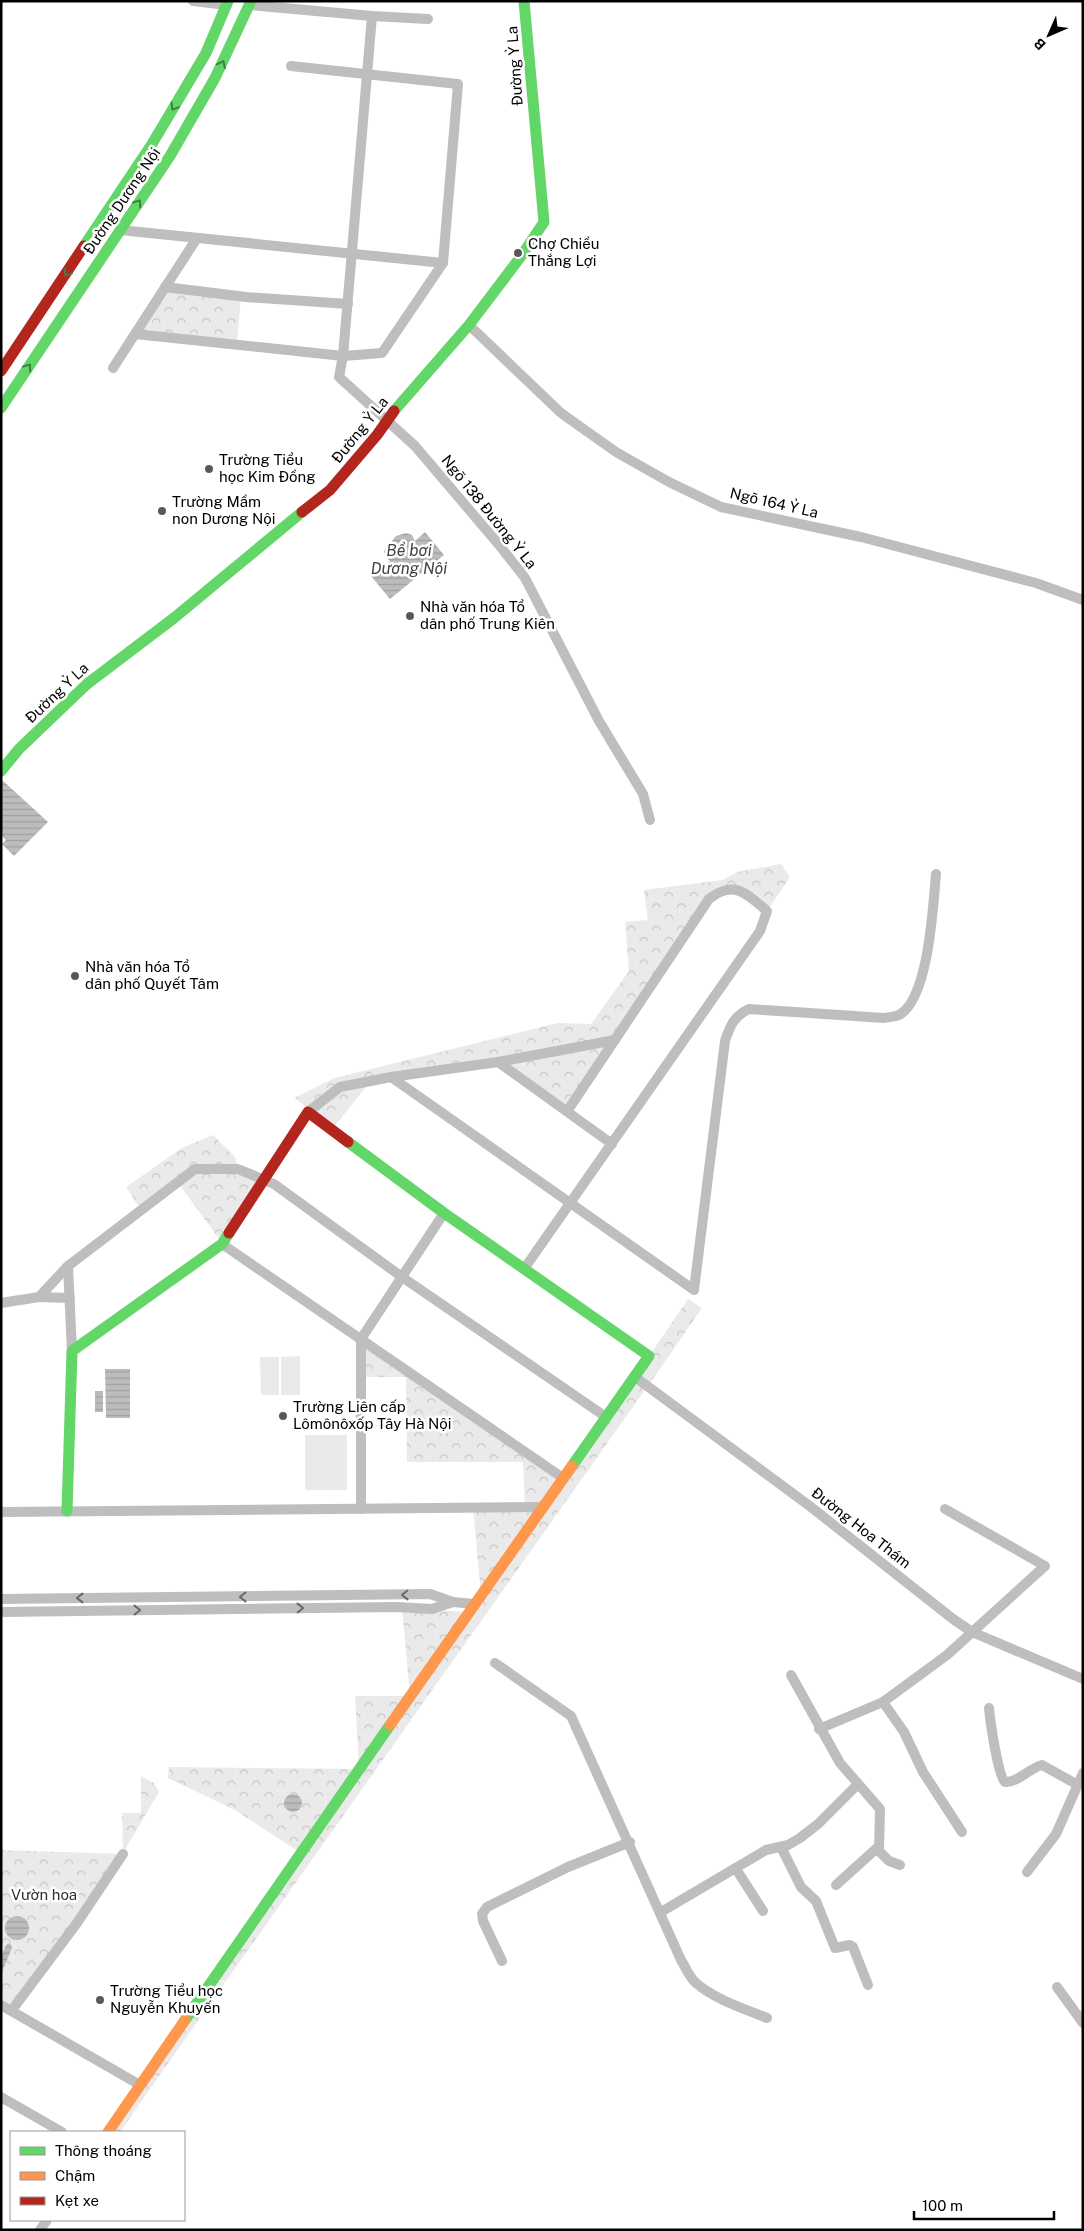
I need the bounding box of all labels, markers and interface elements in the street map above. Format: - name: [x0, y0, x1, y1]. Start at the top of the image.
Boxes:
- north arrow: [1024, 10, 1074, 60]
- street label: Đường Ỷ La: [502, 26, 526, 107]
- text: B: [1031, 35, 1049, 53]
- one-way arrow: [216, 60, 226, 69]
- one-way arrow: [171, 101, 181, 110]
- street label: Đường Dương Nội: [80, 144, 163, 257]
- one-way arrow: [132, 200, 141, 209]
- place label: Chợ Chiều Thắng Lợi: [528, 235, 600, 269]
- marker: Chợ Chiều Thắng Lợi: [512, 247, 524, 259]
- one-way arrow: [64, 267, 73, 276]
- one-way arrow: [22, 364, 31, 373]
- street label: Đường Ỷ La: [327, 393, 391, 466]
- place label: Trường Tiểu học Kim Đồng: [219, 451, 316, 485]
- street label: Ngõ 138 Đường Ỷ La: [438, 451, 541, 572]
- marker: Trường Tiểu học Kim Đồng: [203, 463, 215, 475]
- street label: Ngõ 164 Ỷ La: [728, 483, 820, 521]
- place label: Trường Mầm non Dương Nội: [172, 493, 275, 527]
- marker: Trường Mầm non Dương Nội: [156, 505, 168, 517]
- water label: Bể bơi Dương Nội: [371, 541, 447, 578]
- place label: Nhà văn hóa Tổ dân phố Trung Kiên: [420, 598, 555, 632]
- marker: Nhà văn hóa Tổ dân phố Trung Kiên: [404, 610, 416, 622]
- street label: Đường Ỷ La: [21, 658, 92, 726]
- place label: Nhà văn hóa Tổ dân phố Quyết Tâm: [85, 958, 219, 992]
- marker: Nhà văn hóa Tổ dân phố Quyết Tâm: [69, 970, 81, 982]
- place label: Trường Liên cấp Lômônôxốp Tây Hà Nội: [293, 1398, 452, 1432]
- marker: Trường Liên cấp Lômônôxốp Tây Hà Nội: [277, 1410, 289, 1422]
- street label: Đường Hoa Thám: [808, 1484, 914, 1572]
- one-way arrow: [401, 1589, 409, 1600]
- one-way arrow: [239, 1592, 246, 1602]
- one-way arrow: [76, 1593, 84, 1603]
- one-way arrow: [296, 1603, 304, 1613]
- one-way arrow: [134, 1605, 142, 1615]
- park label: Vườn hoa: [11, 1886, 77, 1903]
- place label: Trường Tiểu học Nguyễn Khuyến: [110, 1982, 223, 2016]
- marker: Trường Tiểu học Nguyễn Khuyến: [94, 1994, 106, 2006]
- legend: [10, 2131, 185, 2221]
- text: Thông thoáng: [55, 2142, 152, 2159]
- text: Chậm: [55, 2167, 95, 2184]
- scale bar: [914, 2188, 1054, 2220]
- text: Kẹt xe: [55, 2192, 99, 2209]
- text: 100 m: [922, 2197, 963, 2214]

